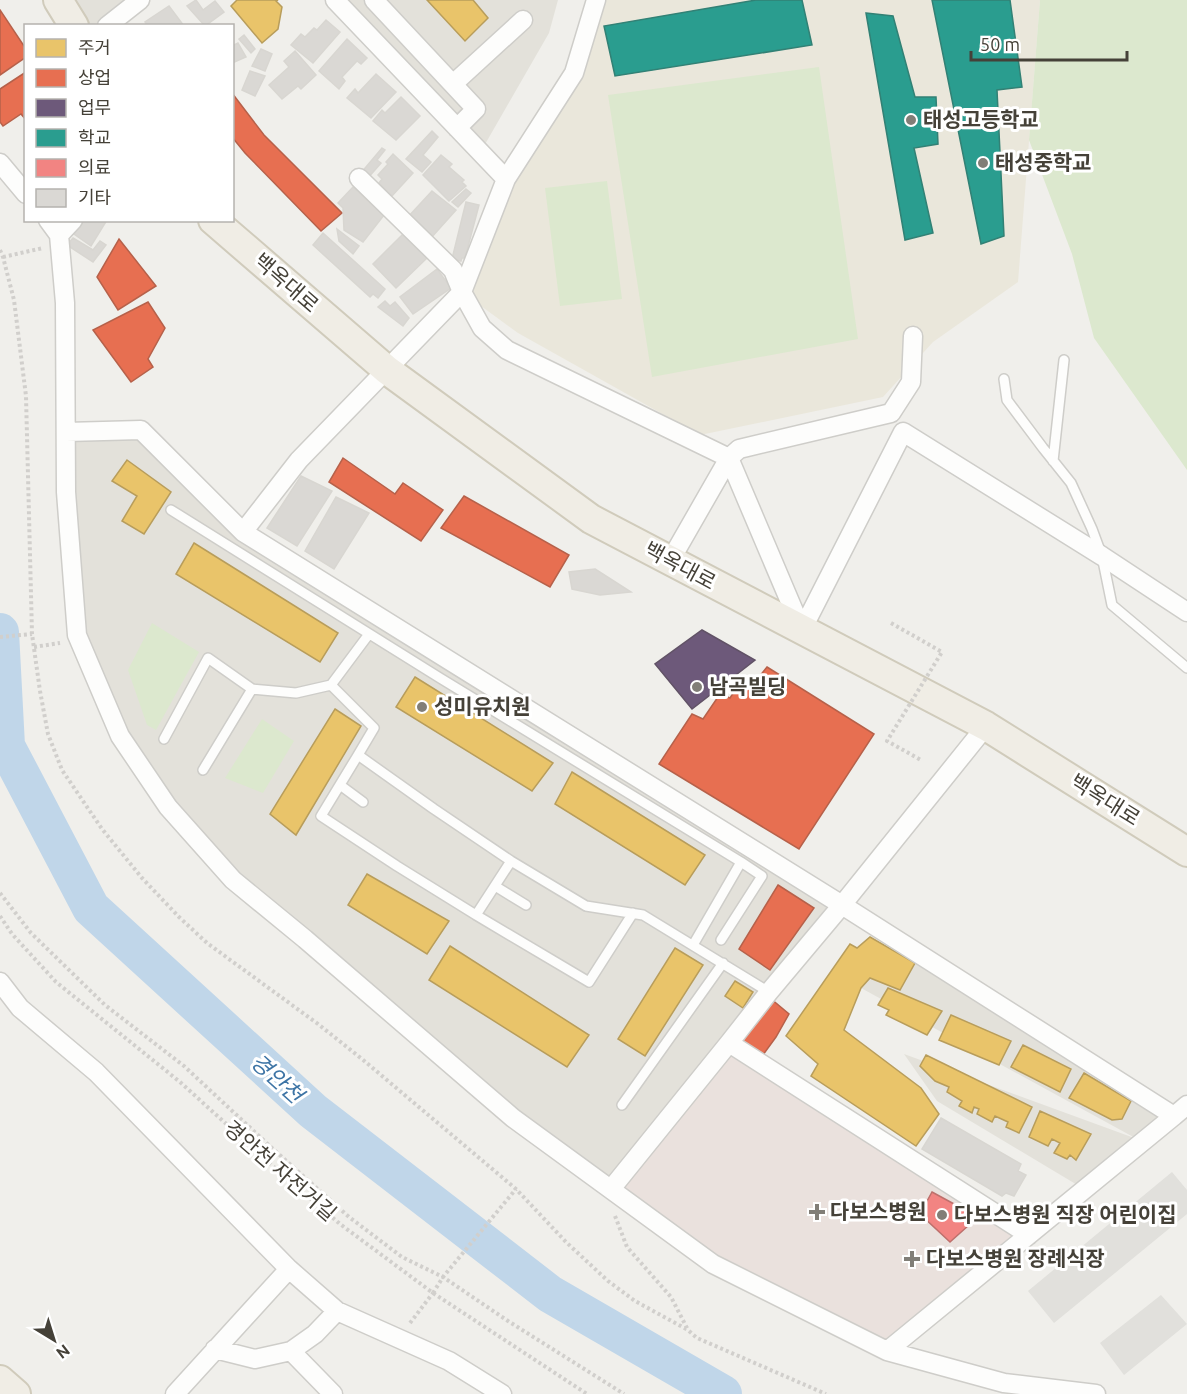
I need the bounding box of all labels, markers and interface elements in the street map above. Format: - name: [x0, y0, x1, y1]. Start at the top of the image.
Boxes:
- legend: [24, 24, 234, 222]
- scale bar: [971, 24, 1127, 62]
- text: 50 m: [980, 34, 1020, 54]
- text: 주거: [78, 37, 111, 57]
- text: 상업: [78, 67, 111, 87]
- text: 업무: [78, 97, 111, 117]
- place label: 태성고등학교: [923, 107, 1039, 131]
- marker: 태성고등학교: [904, 113, 918, 127]
- text: 학교: [78, 127, 111, 147]
- place label: 태성중학교: [995, 150, 1092, 174]
- marker: 태성중학교: [976, 156, 990, 170]
- text: 의료: [78, 157, 111, 177]
- text: 기타: [78, 187, 112, 207]
- street label: 백옥대로: [250, 248, 324, 317]
- street label: 백옥대로: [641, 536, 720, 594]
- place label: 남곡빌딩: [709, 674, 786, 698]
- marker: 남곡빌딩: [690, 680, 704, 694]
- place label: 성미유치원: [434, 694, 531, 718]
- marker: 성미유치원: [415, 700, 429, 714]
- street label: 백옥대로: [1066, 768, 1145, 830]
- water label: 경안천: [246, 1048, 310, 1109]
- street label: 경안천 자전거길: [220, 1115, 341, 1225]
- place label: 다보스병원: [830, 1199, 927, 1223]
- place label: 다보스병원 직장 어린이집: [954, 1202, 1176, 1226]
- marker: 다보스병원: [808, 1203, 826, 1221]
- marker: 다보스병원 직장 어린이집: [935, 1208, 949, 1222]
- place label: 다보스병원 장례식장: [926, 1246, 1105, 1270]
- marker: 다보스병원 장례식장: [903, 1250, 921, 1268]
- north arrow: [24, 1310, 84, 1370]
- text: N: [53, 1341, 73, 1363]

